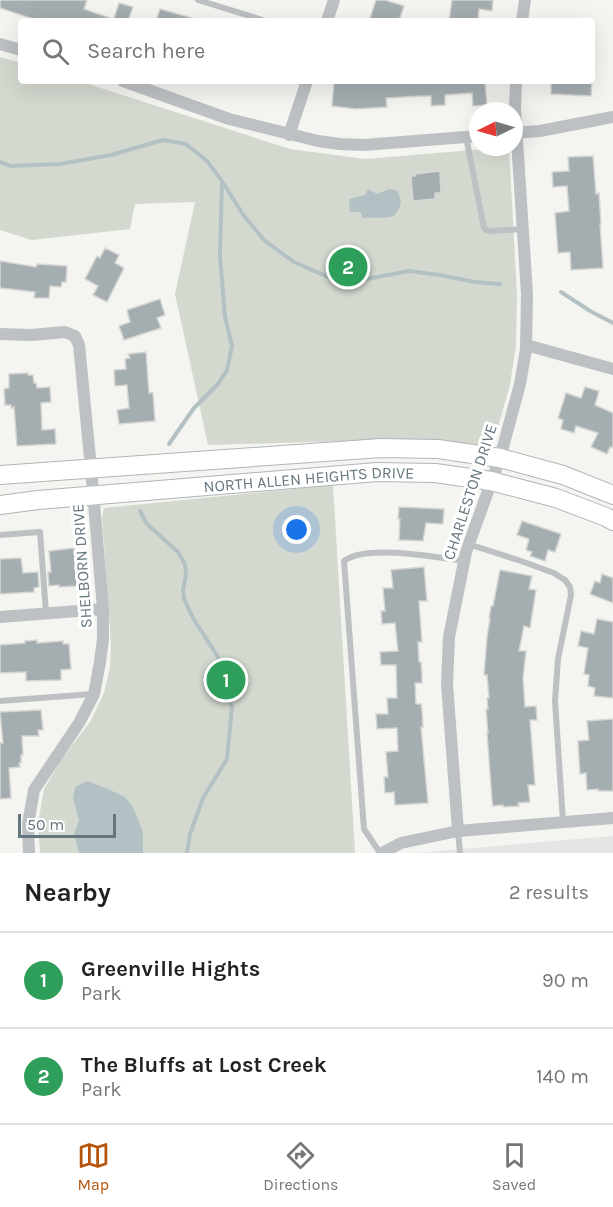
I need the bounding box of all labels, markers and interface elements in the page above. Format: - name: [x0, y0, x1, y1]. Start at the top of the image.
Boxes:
- search box: [18, 18, 595, 84]
- icon: search: [39, 35, 72, 68]
- text: Search here: [87, 38, 205, 64]
- north arrow: [469, 102, 523, 156]
- pin: 2: [328, 244, 368, 290]
- street label: CHARLESTON DRIVE: [439, 422, 501, 562]
- street label: NORTH ALLEN HEIGHTS DRIVE: [203, 462, 414, 496]
- street label: SHELBORN DRIVE: [68, 503, 96, 629]
- your location: [282, 515, 311, 544]
- pin: 1: [206, 658, 246, 702]
- scale bar: [18, 811, 116, 838]
- text: 50 m: [27, 815, 64, 834]
- text: Nearby: [24, 877, 111, 908]
- text: 2 results: [509, 881, 589, 904]
- text: Greenville Hights: [81, 956, 260, 982]
- text: 1: [40, 969, 47, 992]
- text: 90 m: [542, 969, 589, 992]
- text: Park: [81, 982, 122, 1005]
- text: The Bluffs at Lost Creek: [81, 1052, 327, 1078]
- text: 2: [37, 1065, 50, 1088]
- text: 140 m: [536, 1065, 589, 1088]
- text: Park: [81, 1078, 122, 1101]
- tab: Map: [77, 1139, 110, 1194]
- tab: Directions: [263, 1139, 338, 1194]
- tab: Saved: [492, 1139, 536, 1194]

